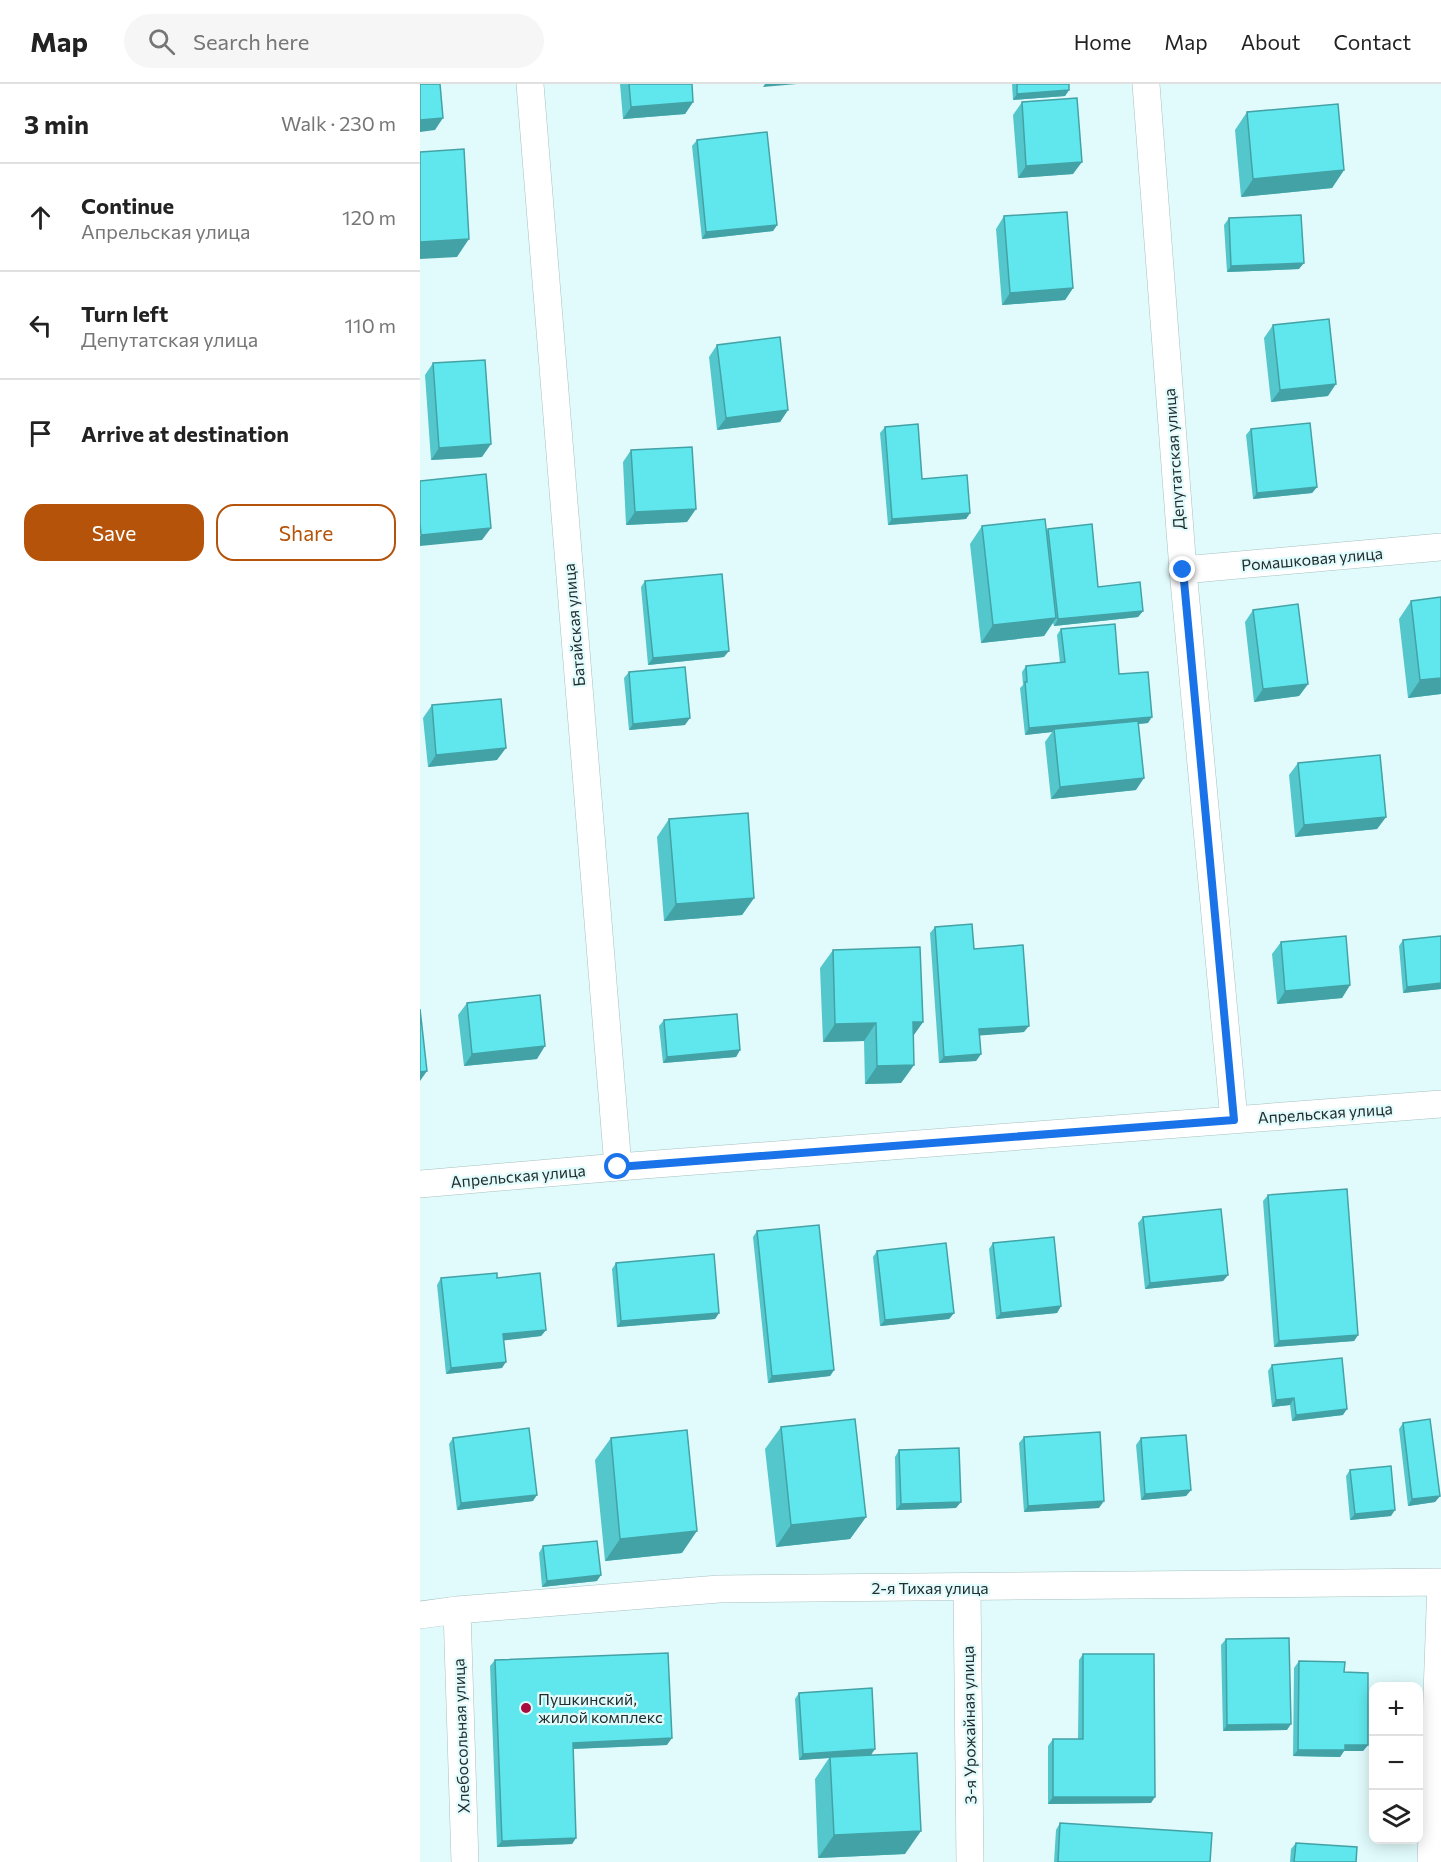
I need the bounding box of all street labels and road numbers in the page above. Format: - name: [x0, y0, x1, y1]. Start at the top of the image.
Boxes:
- street label: Депутатская улица: [1159, 388, 1188, 530]
- street label: Ромашковая улица: [1240, 543, 1384, 574]
- street label: Батайская улица: [559, 563, 588, 687]
- street label: Апрельская улица: [1257, 1098, 1393, 1127]
- street label: Апрельская улица: [450, 1160, 586, 1191]
- street label: 2-я Тихая улица: [871, 1578, 989, 1597]
- street label: 3-я Урожайная улица: [958, 1646, 979, 1804]
- street label: Хлебосольная улица: [448, 1658, 473, 1814]

